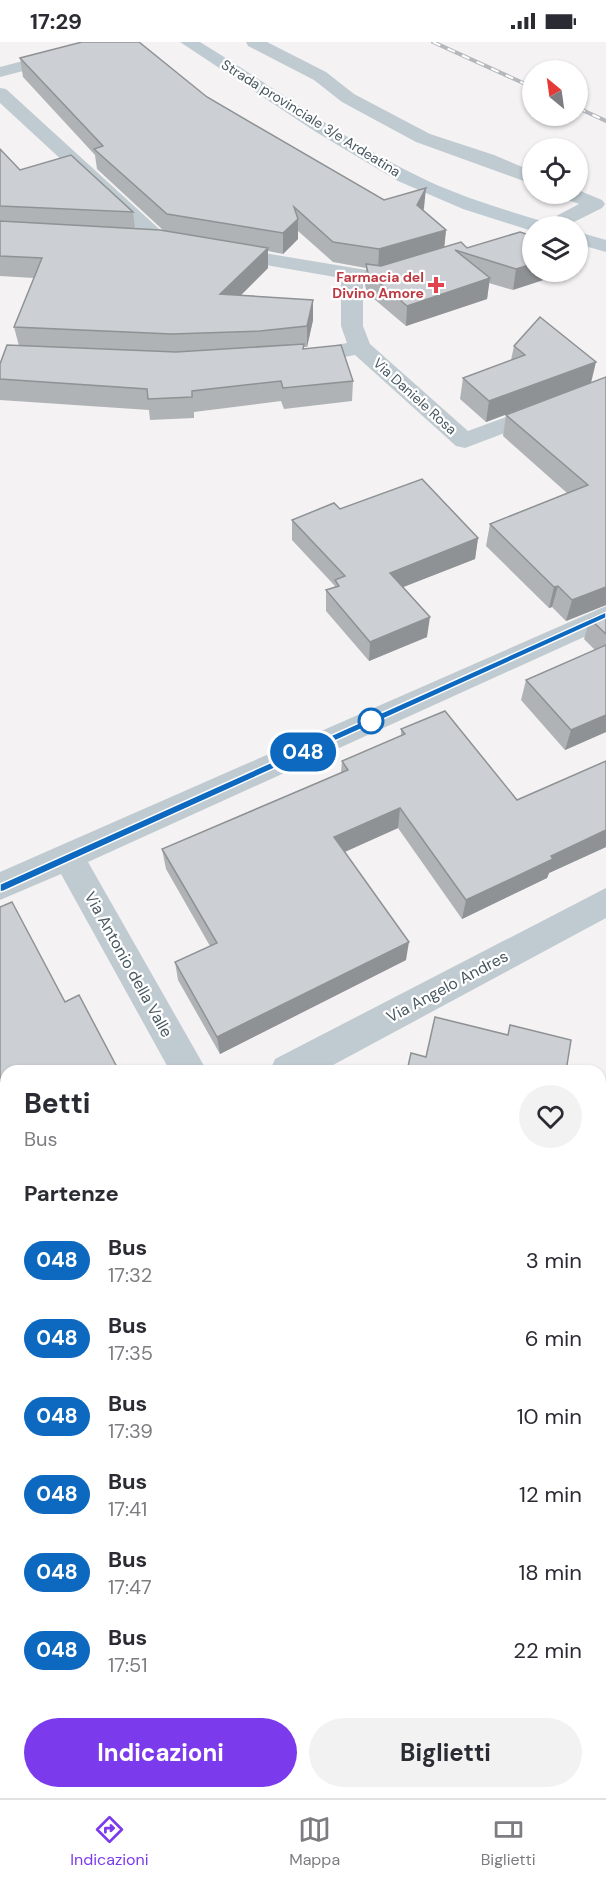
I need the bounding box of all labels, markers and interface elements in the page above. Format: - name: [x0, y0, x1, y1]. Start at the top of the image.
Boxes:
- text: 17:29: [30, 7, 82, 36]
- street label: Strada provinciale 3/e Ardeatina: [218, 55, 404, 181]
- north arrow: [522, 60, 588, 126]
- map controls: [522, 60, 588, 282]
- button: locate: [522, 138, 588, 204]
- button: layers: [522, 216, 588, 282]
- place label: Farmacia del Divino Amore: [332, 268, 424, 302]
- marker: Farmacia del Divino Amore: [429, 278, 443, 292]
- street label: Via Daniele Rosa: [369, 354, 461, 438]
- unlabelled marker: [358, 708, 384, 734]
- line badge: 048: [268, 732, 338, 772]
- text: 048: [282, 738, 324, 766]
- street label: Via Antonio della Valle: [80, 888, 177, 1041]
- street label: Via Angelo Andres: [383, 946, 512, 1027]
- text: Betti: [24, 1085, 90, 1122]
- button: heart: [519, 1085, 582, 1148]
- text: Bus: [24, 1126, 58, 1152]
- text: Partenze: [24, 1179, 119, 1208]
- text: Bus: [108, 1233, 147, 1262]
- text: 048: [36, 1246, 78, 1274]
- text: 3 min: [526, 1246, 582, 1275]
- text: 17:32: [108, 1262, 152, 1288]
- text: Bus: [108, 1311, 147, 1340]
- text: 048: [36, 1324, 78, 1352]
- text: 6 min: [525, 1324, 582, 1353]
- text: 17:35: [108, 1340, 153, 1366]
- text: Bus: [108, 1389, 147, 1418]
- text: 048: [36, 1402, 78, 1430]
- text: 10 min: [517, 1402, 582, 1431]
- text: 17:39: [108, 1418, 153, 1444]
- text: Bus: [108, 1467, 147, 1496]
- text: 048: [36, 1480, 78, 1508]
- text: 12 min: [519, 1480, 582, 1509]
- text: 17:41: [108, 1496, 147, 1522]
- text: Bus: [108, 1545, 147, 1574]
- text: 048: [36, 1558, 78, 1586]
- text: 18 min: [518, 1558, 582, 1587]
- text: 17:47: [108, 1574, 152, 1600]
- text: Bus: [108, 1623, 147, 1652]
- text: 048: [36, 1636, 78, 1664]
- text: 22 min: [513, 1636, 582, 1665]
- text: 17:51: [108, 1652, 147, 1678]
- button: Indicazioni: [24, 1718, 297, 1787]
- button: Biglietti: [309, 1718, 582, 1787]
- tab: Indicazioni: [70, 1813, 149, 1870]
- tab: Mappa: [289, 1813, 340, 1870]
- tab: Biglietti: [481, 1813, 536, 1870]

